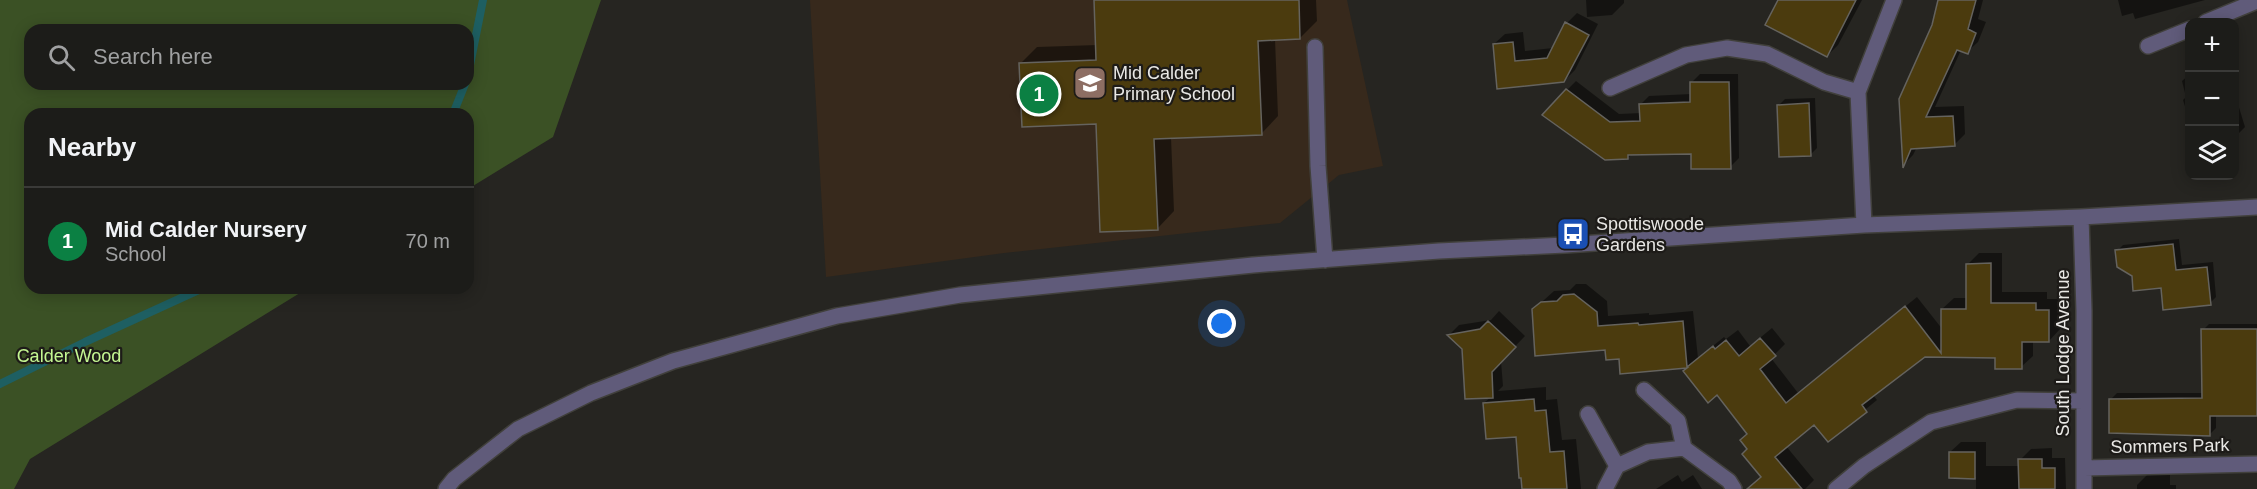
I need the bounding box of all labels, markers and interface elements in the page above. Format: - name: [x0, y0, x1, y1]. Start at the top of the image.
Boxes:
- map controls: [2185, 18, 2239, 180]
- button: +: [2185, 18, 2239, 72]
- search box: [24, 24, 474, 90]
- icon: search: [45, 41, 78, 74]
- text: Search here: [93, 44, 213, 69]
- place label: Mid Calder Primary School: [1113, 63, 1235, 104]
- school or university icon: Mid Calder Primary School: [1072, 65, 1108, 101]
- pin: 1: [1020, 72, 1058, 116]
- button: −: [2185, 72, 2239, 126]
- button: layers: [2185, 126, 2239, 180]
- text: Nearby: [48, 132, 136, 162]
- place label: Spottiswoode Gardens: [1596, 214, 1704, 255]
- bus stop icon: Spottiswoode Gardens: [1555, 216, 1591, 252]
- text: Mid Calder Nursery: [105, 217, 307, 242]
- text: 1: [62, 230, 73, 252]
- text: 70 m: [406, 230, 450, 252]
- text: School: [105, 243, 166, 265]
- street label: South Lodge Avenue: [2053, 270, 2073, 436]
- your location: [1207, 309, 1236, 338]
- park label: Calder Wood: [17, 346, 121, 366]
- street label: Sommers Park: [2110, 435, 2231, 457]

